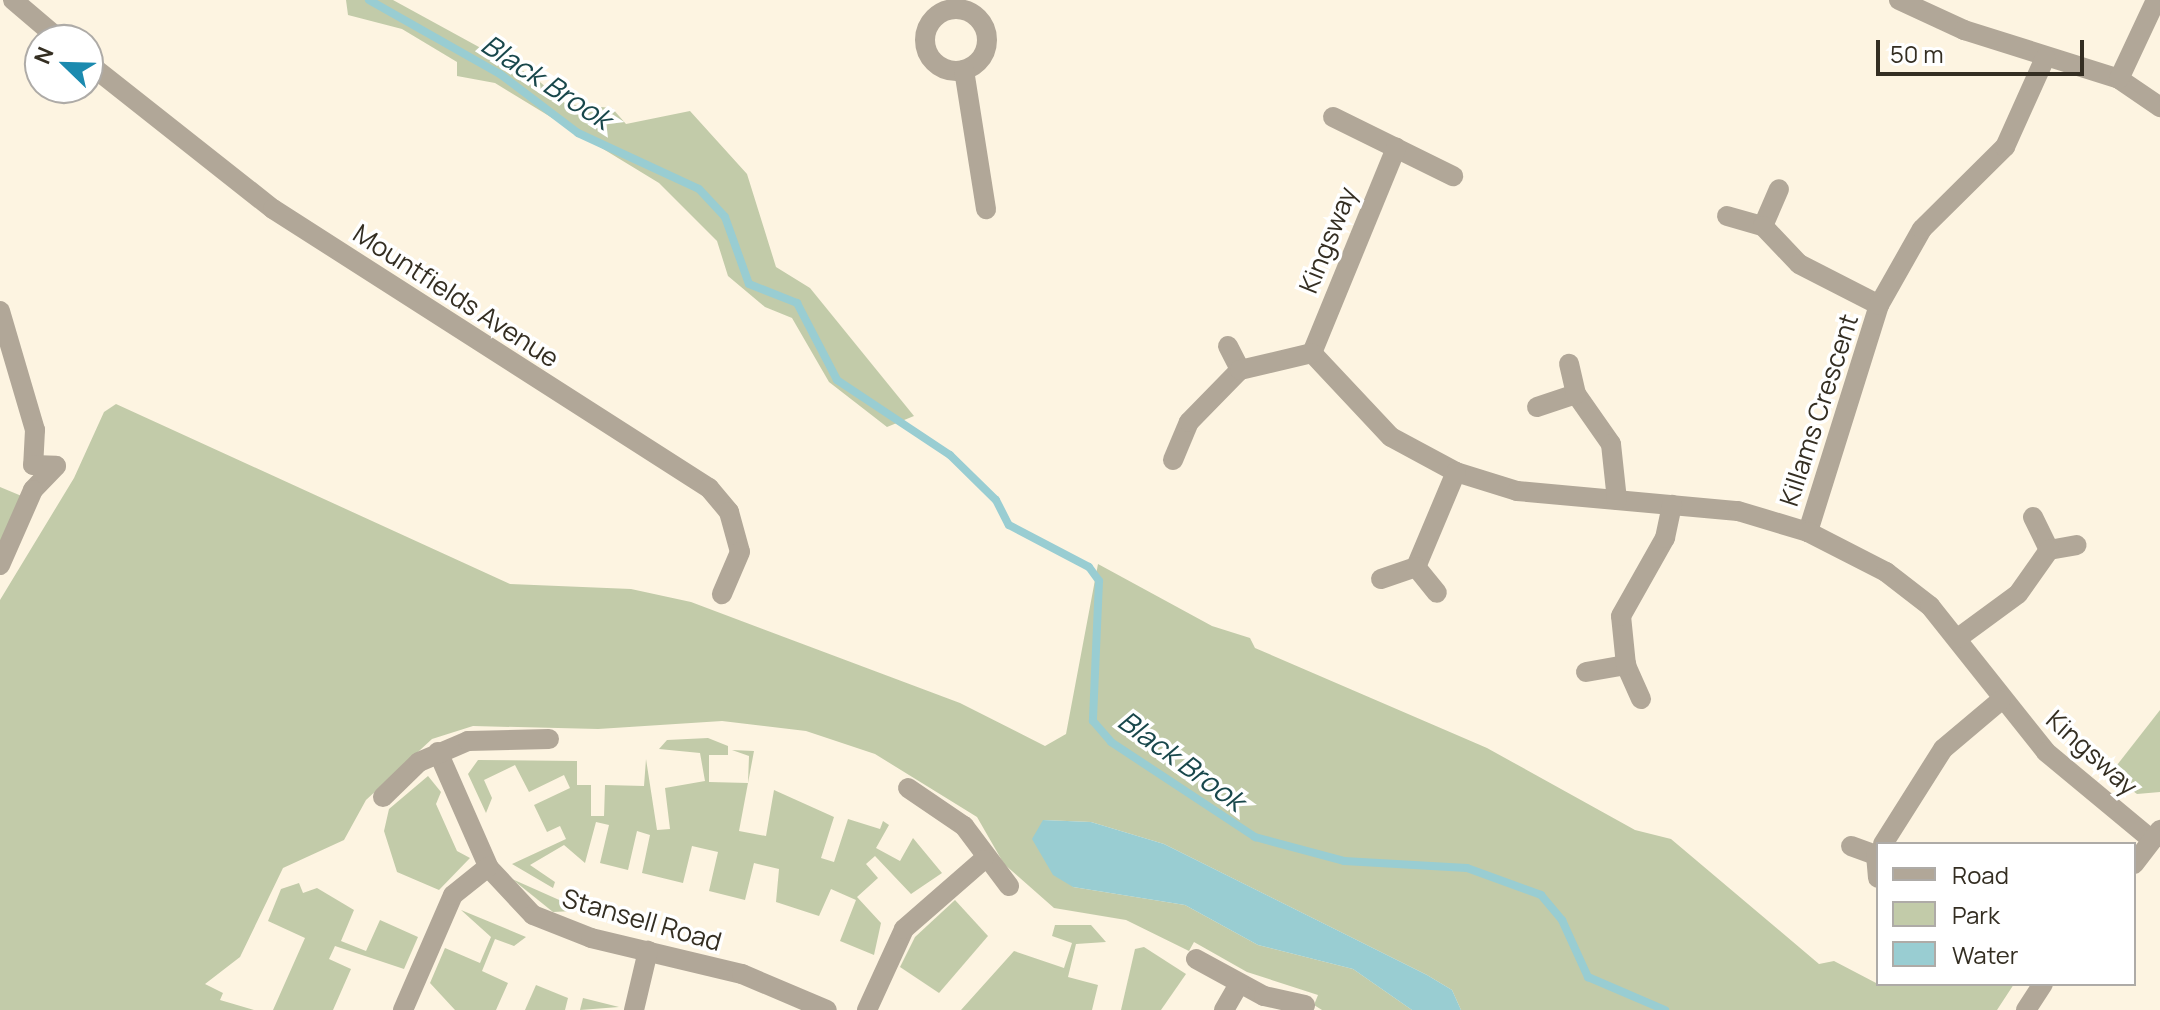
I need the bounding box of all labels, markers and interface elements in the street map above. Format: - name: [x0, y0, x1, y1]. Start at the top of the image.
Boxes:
- north arrow: [24, 24, 104, 104]
- scale bar: [1880, 24, 2088, 74]
- water label: Black Brook: [476, 27, 618, 135]
- text: 50 m: [1890, 37, 1944, 70]
- text: N: [27, 42, 61, 69]
- street label: Kingsway: [1293, 182, 1363, 298]
- street label: Mountfields Avenue: [347, 218, 565, 374]
- street label: Killams Crescent: [1773, 310, 1865, 510]
- water label: Black Brook: [1112, 703, 1252, 817]
- street label: Kingsway: [2040, 704, 2144, 802]
- legend: [1876, 842, 2136, 986]
- text: Road: [1952, 858, 2009, 891]
- street label: Stansell Road: [559, 882, 725, 958]
- text: Park: [1952, 898, 2000, 931]
- text: Water: [1952, 938, 2019, 971]

